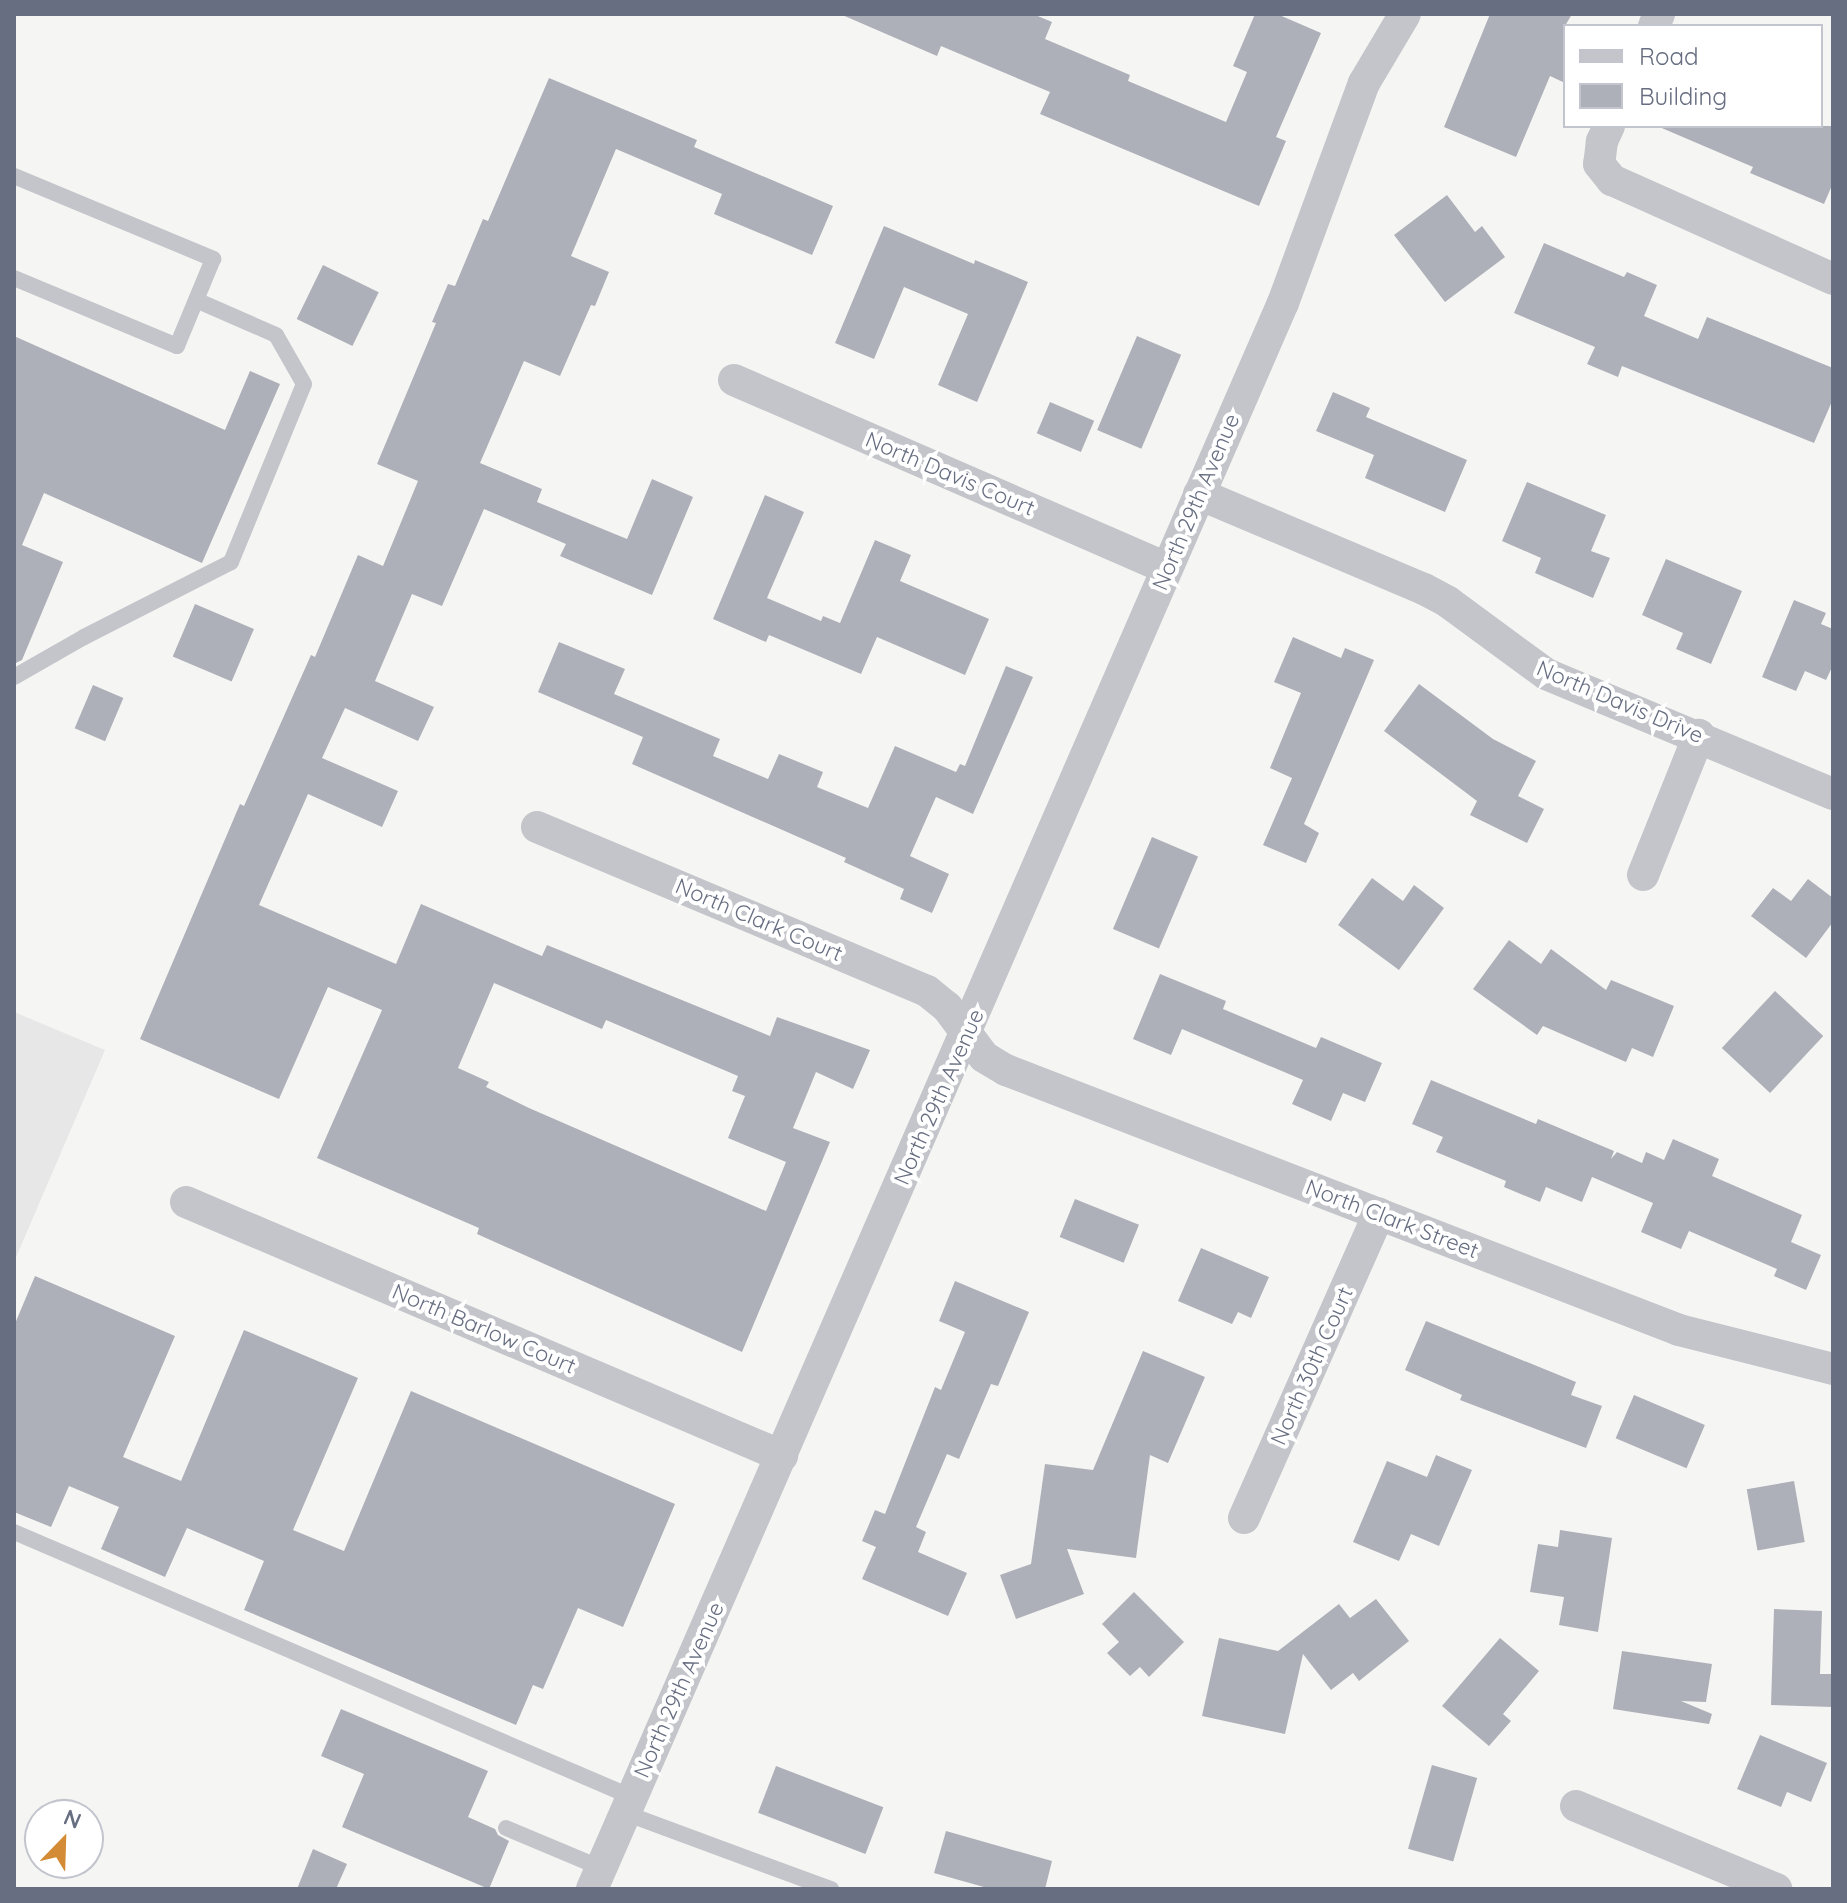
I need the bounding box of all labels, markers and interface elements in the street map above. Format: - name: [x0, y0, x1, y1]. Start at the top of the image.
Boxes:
- legend: [1563, 24, 1823, 128]
- text: Road: [1639, 41, 1699, 71]
- text: Building: [1639, 81, 1727, 111]
- street label: North 29th Avenue: [1147, 410, 1245, 594]
- street label: North Davis Court: [861, 426, 1039, 522]
- street label: North Davis Drive: [1533, 655, 1707, 749]
- street label: North Clark Court: [672, 873, 846, 967]
- street label: North 29th Avenue: [888, 1005, 990, 1189]
- street label: North Clark Street: [1302, 1174, 1482, 1264]
- street label: North Barlow Court: [388, 1278, 580, 1380]
- street label: North 30th Court: [1265, 1283, 1359, 1449]
- street label: North 29th Avenue: [628, 1598, 730, 1782]
- north arrow: [24, 1799, 104, 1879]
- text: N: [60, 1803, 86, 1835]

